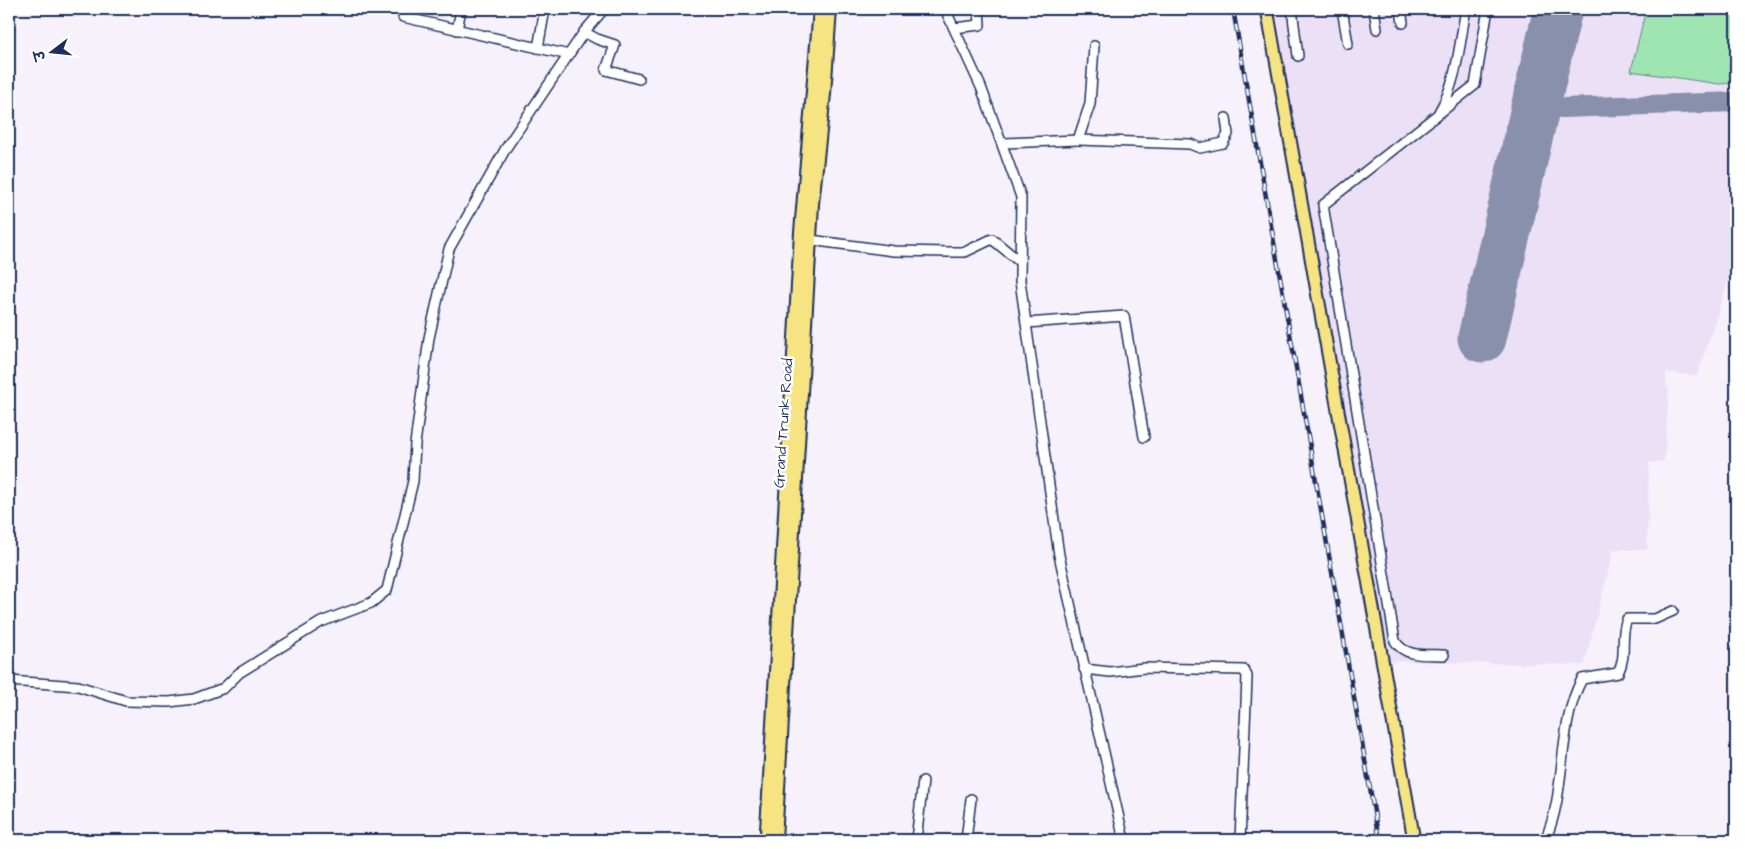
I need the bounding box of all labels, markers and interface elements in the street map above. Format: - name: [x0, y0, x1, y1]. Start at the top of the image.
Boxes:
- north arrow: [28, 28, 78, 78]
- text: उ: [29, 46, 52, 64]
- street label: Grand Trunk Road: [768, 357, 799, 489]

